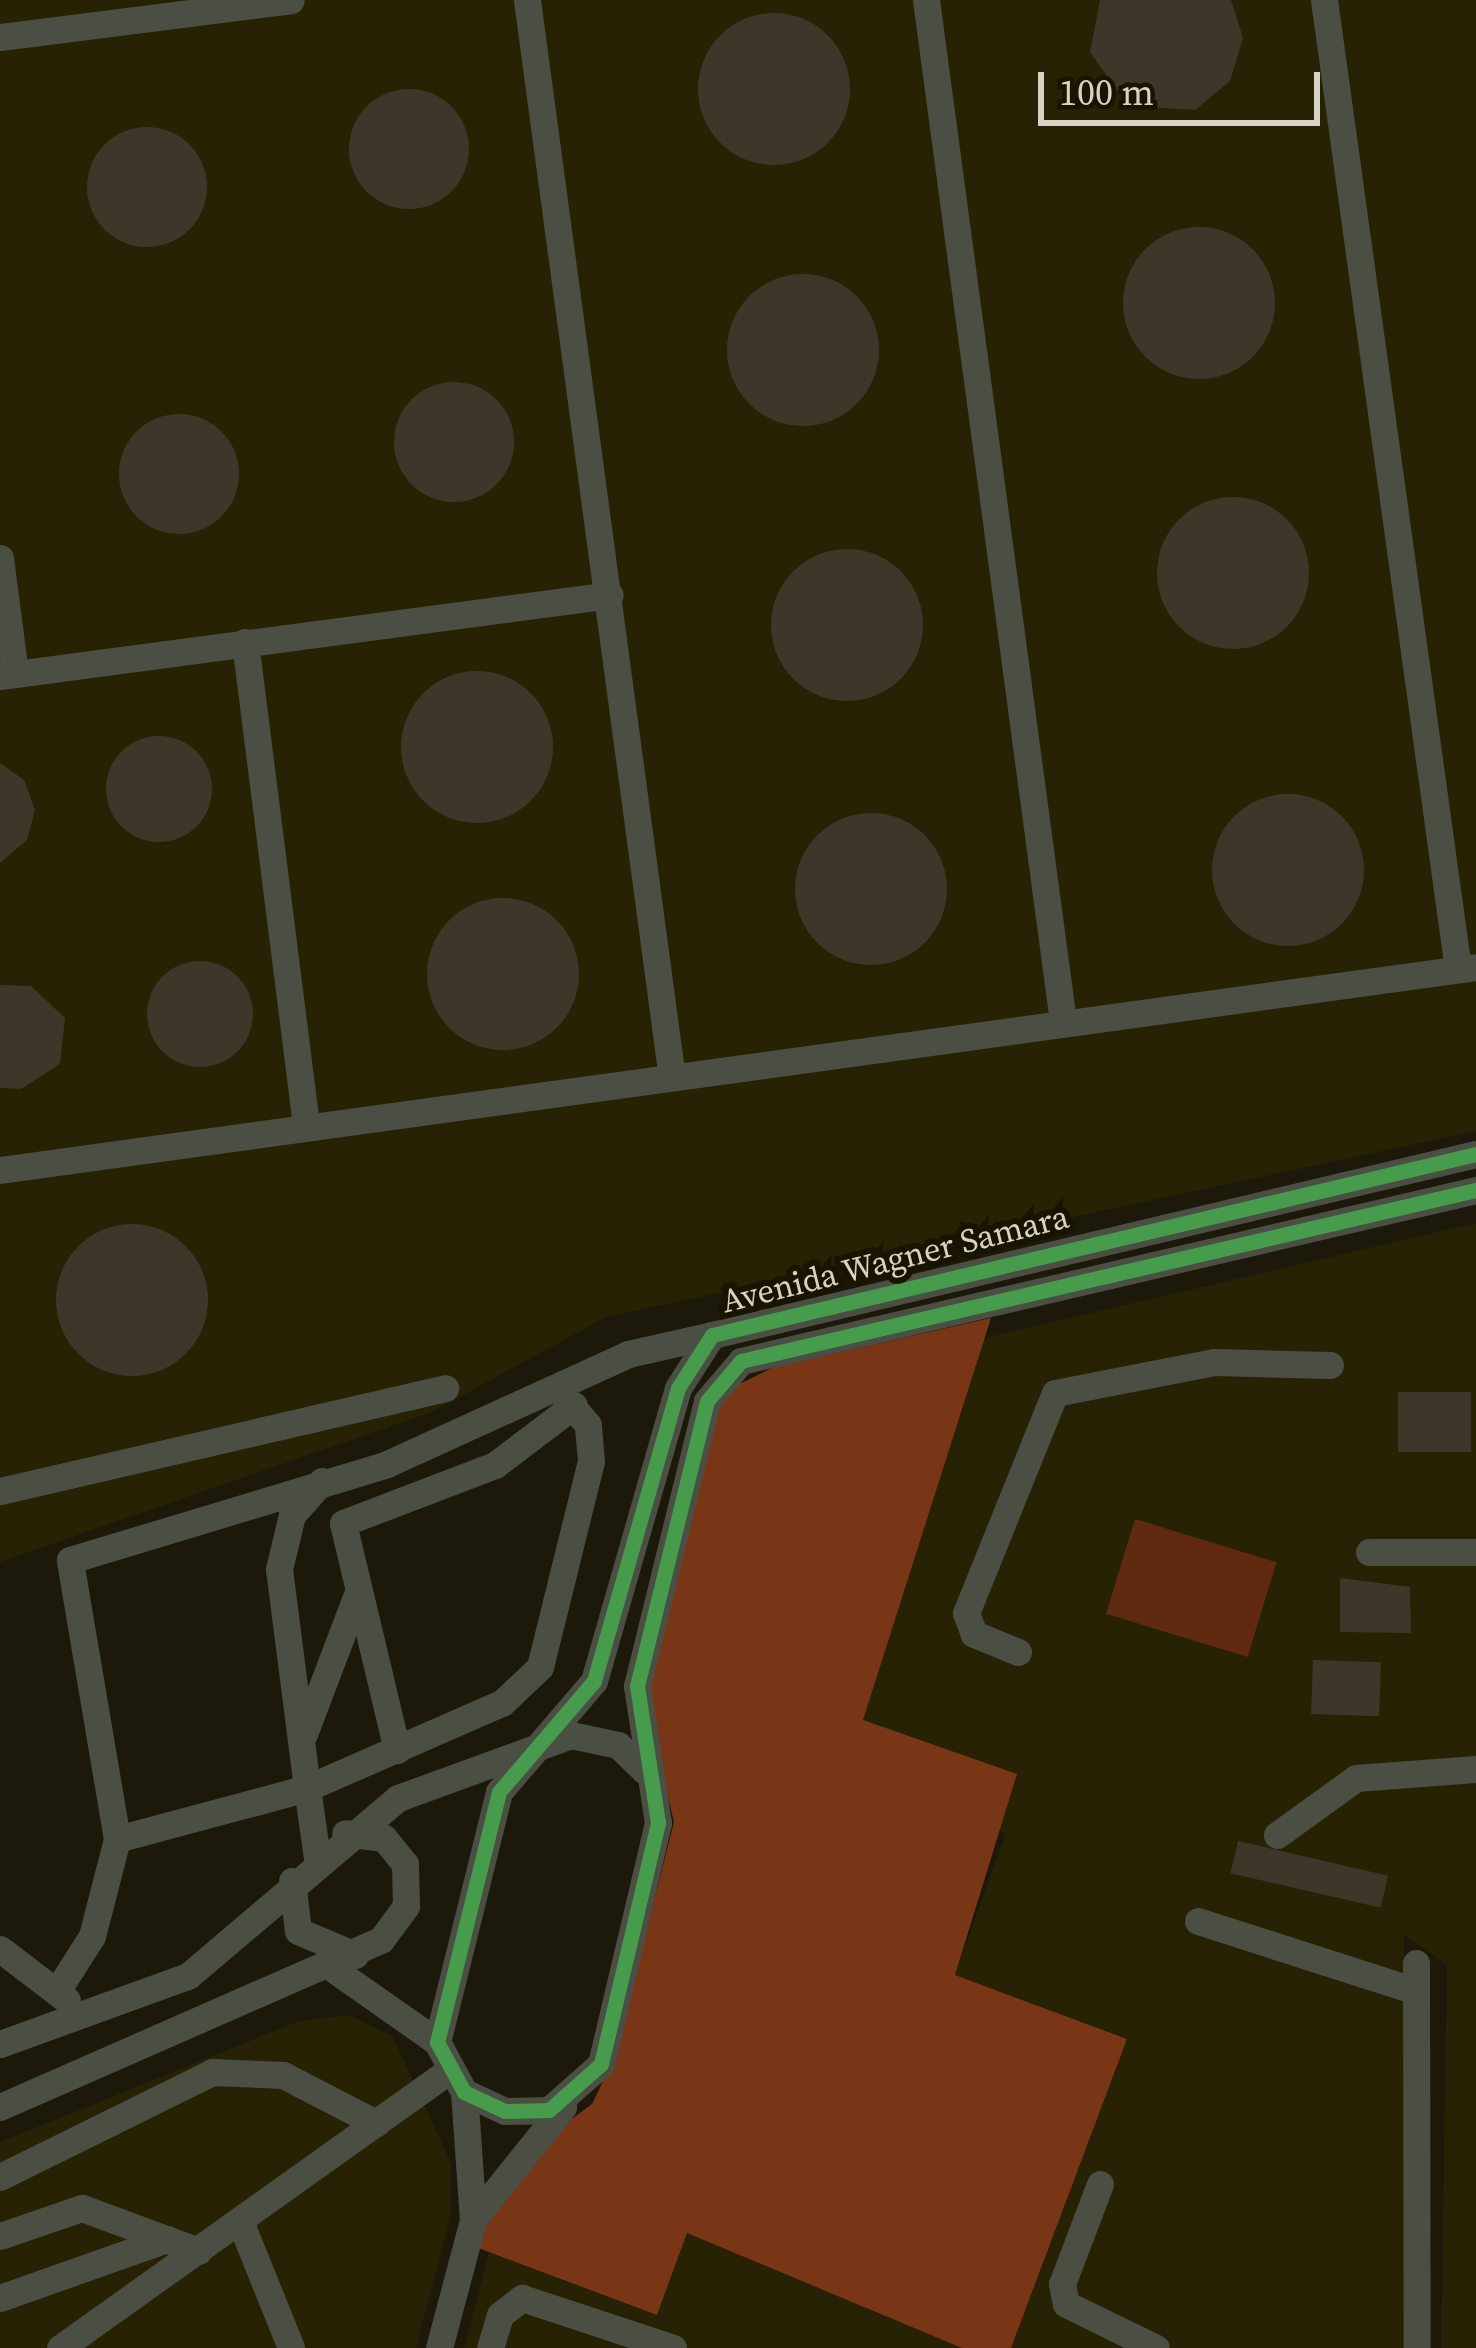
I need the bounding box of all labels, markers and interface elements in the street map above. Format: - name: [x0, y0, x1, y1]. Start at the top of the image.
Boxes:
- scale bar: [1044, 48, 1326, 122]
- text: 100 m: [1059, 68, 1154, 117]
- street label: Avenida Wagner Samara: [717, 1197, 1073, 1321]

